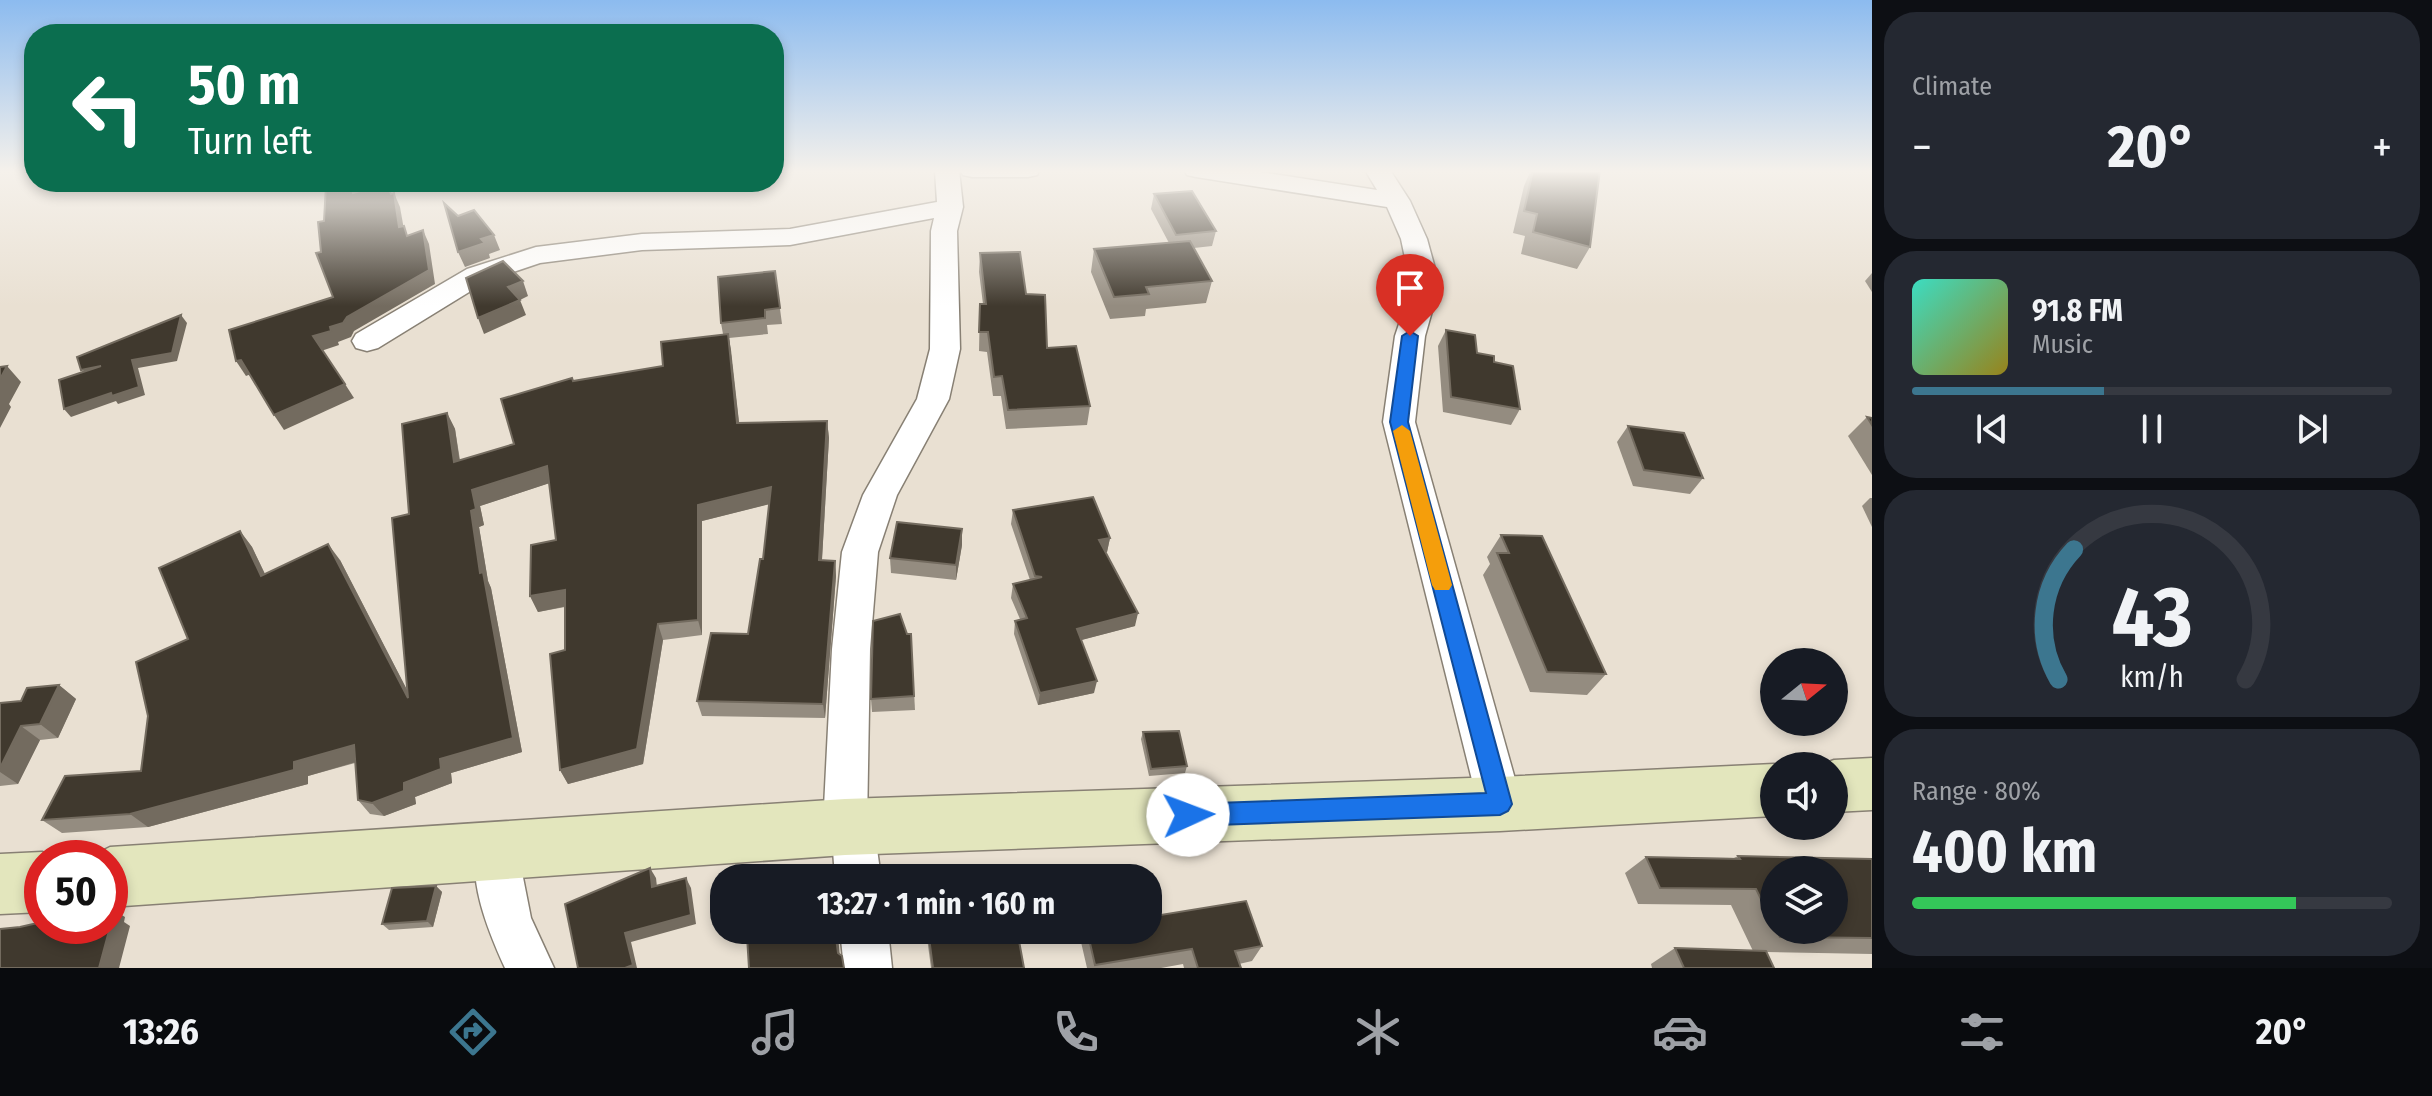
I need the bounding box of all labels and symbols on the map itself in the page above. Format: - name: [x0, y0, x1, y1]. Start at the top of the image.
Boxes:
- pin: [1376, 254, 1444, 336]
- north arrow: [1760, 648, 1848, 736]
- position arrow: [1146, 773, 1230, 857]
- speed limit sign: 50: [24, 840, 128, 944]

